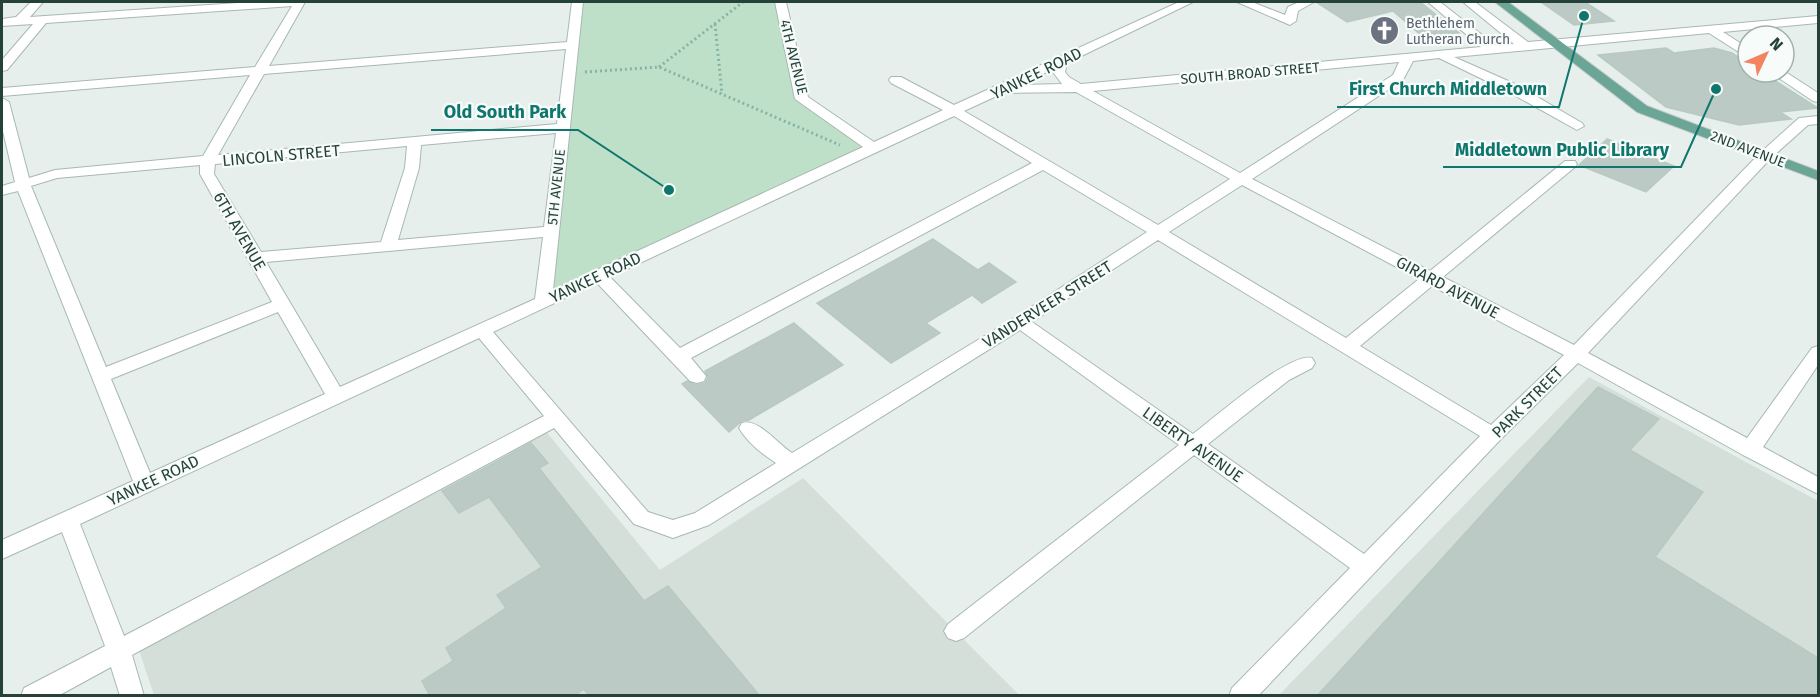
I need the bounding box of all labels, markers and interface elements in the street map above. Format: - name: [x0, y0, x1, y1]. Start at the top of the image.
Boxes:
- church icon: Bethlehem Lutheran Church: [1369, 15, 1401, 47]
- place label: Bethlehem Lutheran Church: [1406, 15, 1510, 48]
- street label: 4TH AVENUE: [776, 18, 811, 96]
- north arrow: [1736, 24, 1796, 84]
- text: N: [1766, 34, 1787, 54]
- street label: YANKEE ROAD: [988, 43, 1085, 104]
- street label: SOUTH BROAD STREET: [1180, 59, 1321, 88]
- callout: First Church Middletown: [1337, 71, 1559, 107]
- text: First Church Middletown: [1349, 78, 1547, 100]
- callout: Old South Park: [431, 94, 578, 130]
- text: Old South Park: [444, 101, 567, 123]
- street label: 2ND AVENUE: [1708, 127, 1788, 171]
- callout: Middletown Public Library: [1443, 131, 1681, 167]
- text: Middletown Public Library: [1455, 139, 1670, 161]
- street label: LINCOLN STREET: [221, 141, 341, 170]
- street label: 5TH AVENUE: [544, 148, 569, 226]
- street label: 6TH AVENUE: [209, 189, 270, 274]
- street label: YANKEE ROAD: [546, 248, 644, 307]
- street label: GIRARD AVENUE: [1393, 252, 1503, 323]
- street label: VANDERVEER STREET: [979, 257, 1116, 352]
- street label: PARK STREET: [1488, 362, 1567, 442]
- street label: LIBERTY AVENUE: [1139, 403, 1247, 486]
- street label: YANKEE ROAD: [104, 451, 202, 510]

